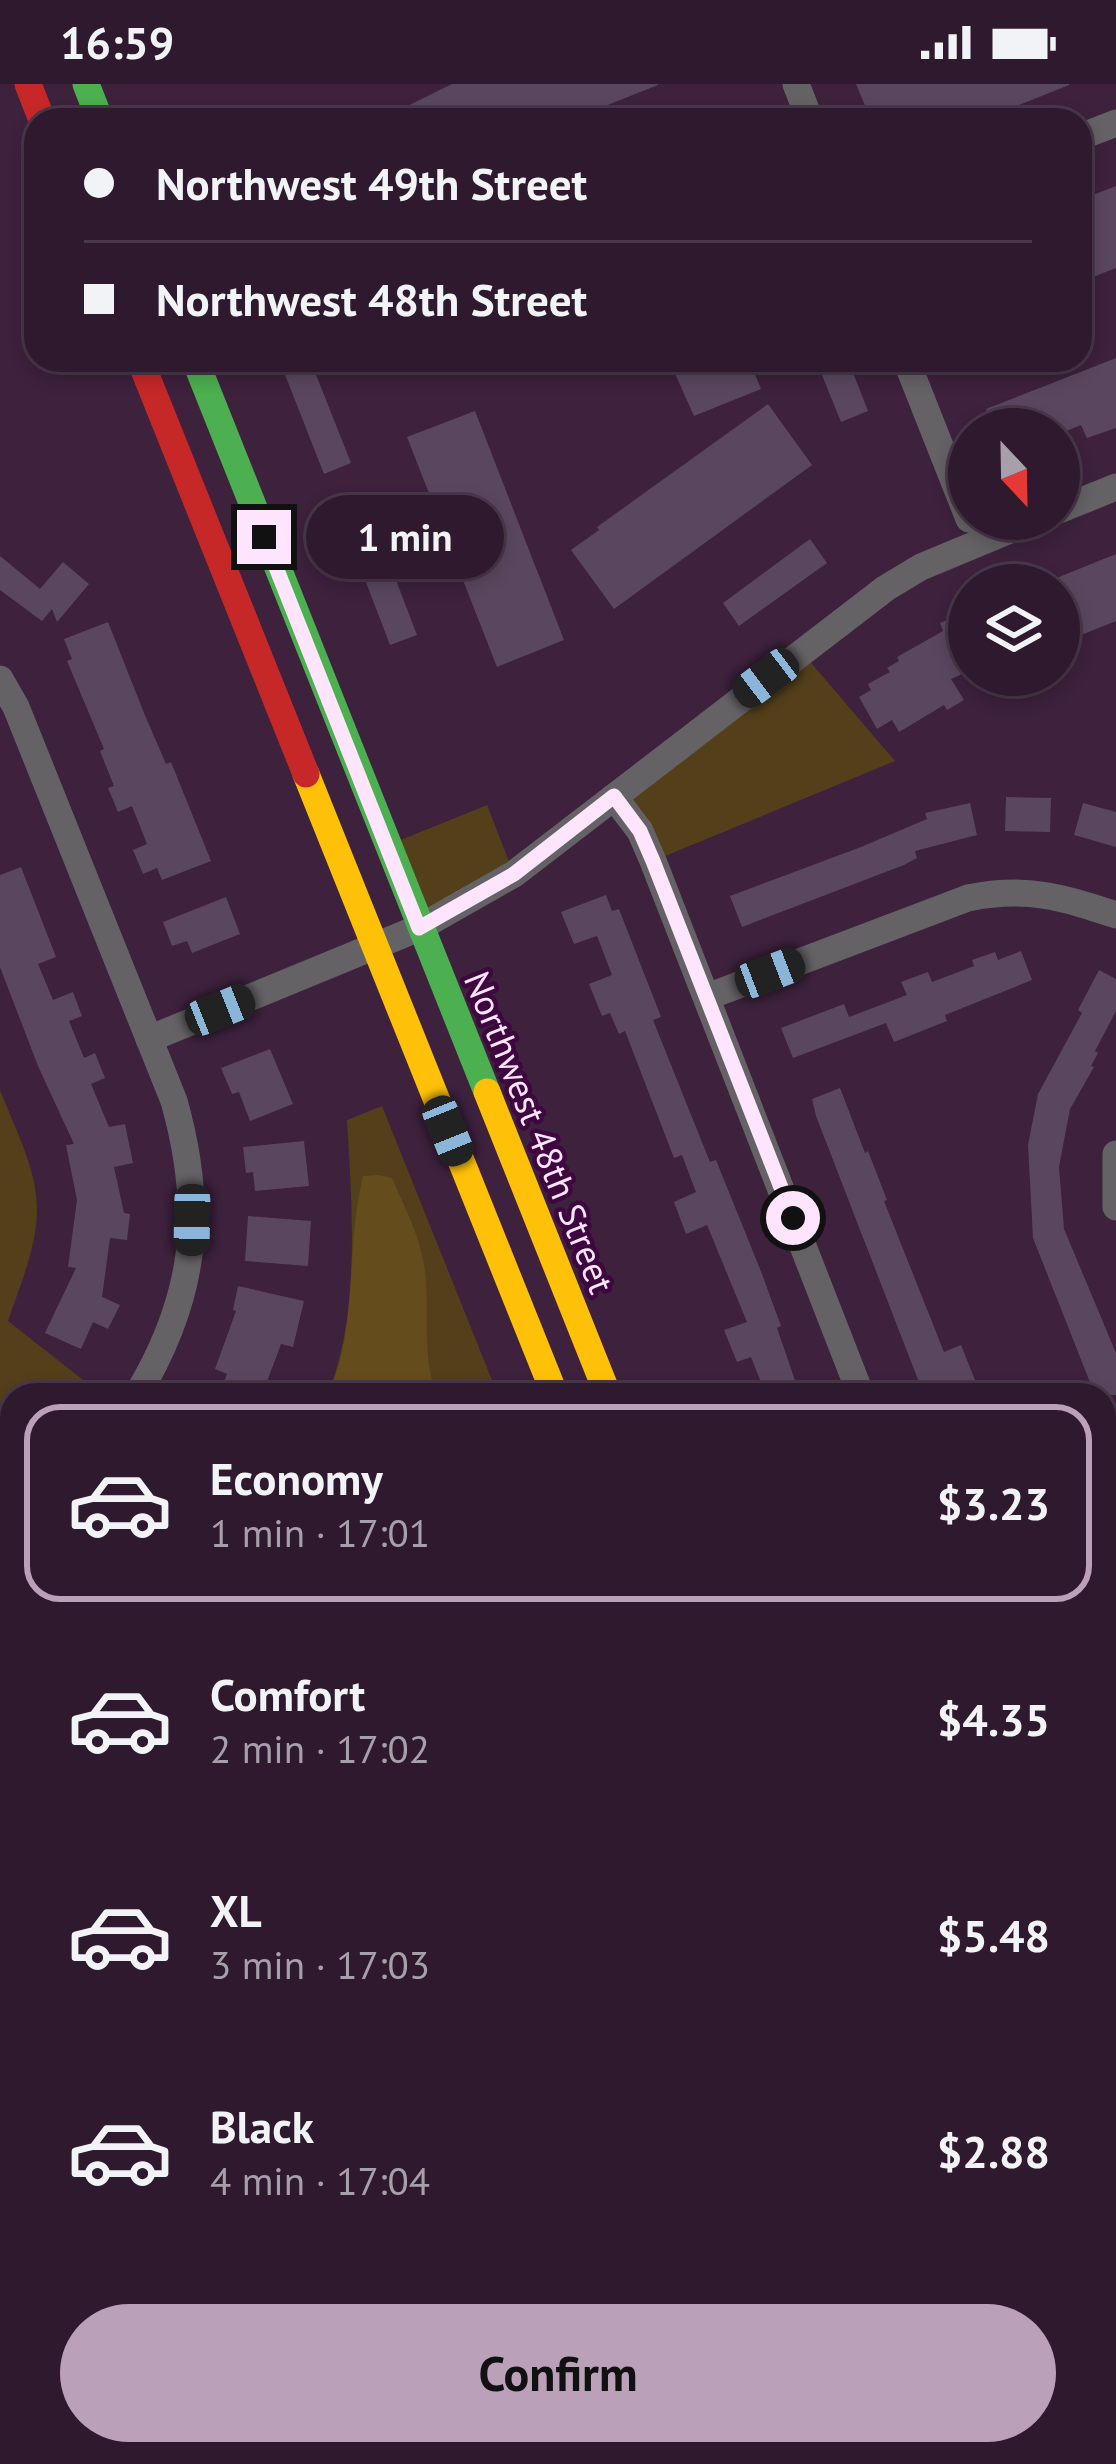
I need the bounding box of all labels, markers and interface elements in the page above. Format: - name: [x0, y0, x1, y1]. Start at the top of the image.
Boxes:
- text: 16:59: [60, 13, 174, 71]
- text: Northwest 49th Street: [156, 154, 587, 212]
- text: Northwest 48th Street: [156, 270, 587, 328]
- north arrow: [948, 408, 1080, 540]
- map controls: [948, 408, 1080, 696]
- callout: 1 min: [306, 495, 504, 579]
- route end: [237, 510, 291, 564]
- text: 1 min: [357, 511, 453, 562]
- button: layers: [948, 564, 1080, 696]
- car: [726, 642, 806, 714]
- car: [730, 943, 810, 1003]
- street label: Northwest 48th Street: [454, 964, 626, 1300]
- car: [180, 980, 260, 1040]
- car: [418, 1091, 478, 1171]
- car: [173, 1184, 211, 1256]
- route start: [766, 1191, 820, 1245]
- icon: car: [66, 1449, 174, 1557]
- text: Economy: [210, 1449, 383, 1507]
- text: $3.23: [937, 1474, 1050, 1532]
- text: 1 min · 17:01: [210, 1507, 430, 1558]
- icon: car: [66, 1665, 174, 1773]
- text: Comfort: [210, 1665, 365, 1723]
- text: $4.35: [937, 1690, 1050, 1748]
- text: 2 min · 17:02: [210, 1723, 430, 1774]
- icon: car: [66, 1881, 174, 1989]
- text: XL: [210, 1881, 262, 1939]
- text: $5.48: [937, 1906, 1050, 1964]
- text: 3 min · 17:03: [210, 1939, 430, 1990]
- icon: car: [66, 2097, 174, 2205]
- text: Black: [210, 2097, 314, 2155]
- text: $2.88: [937, 2122, 1050, 2180]
- text: 4 min · 17:04: [210, 2155, 430, 2206]
- button: Confirm: [60, 2304, 1056, 2442]

